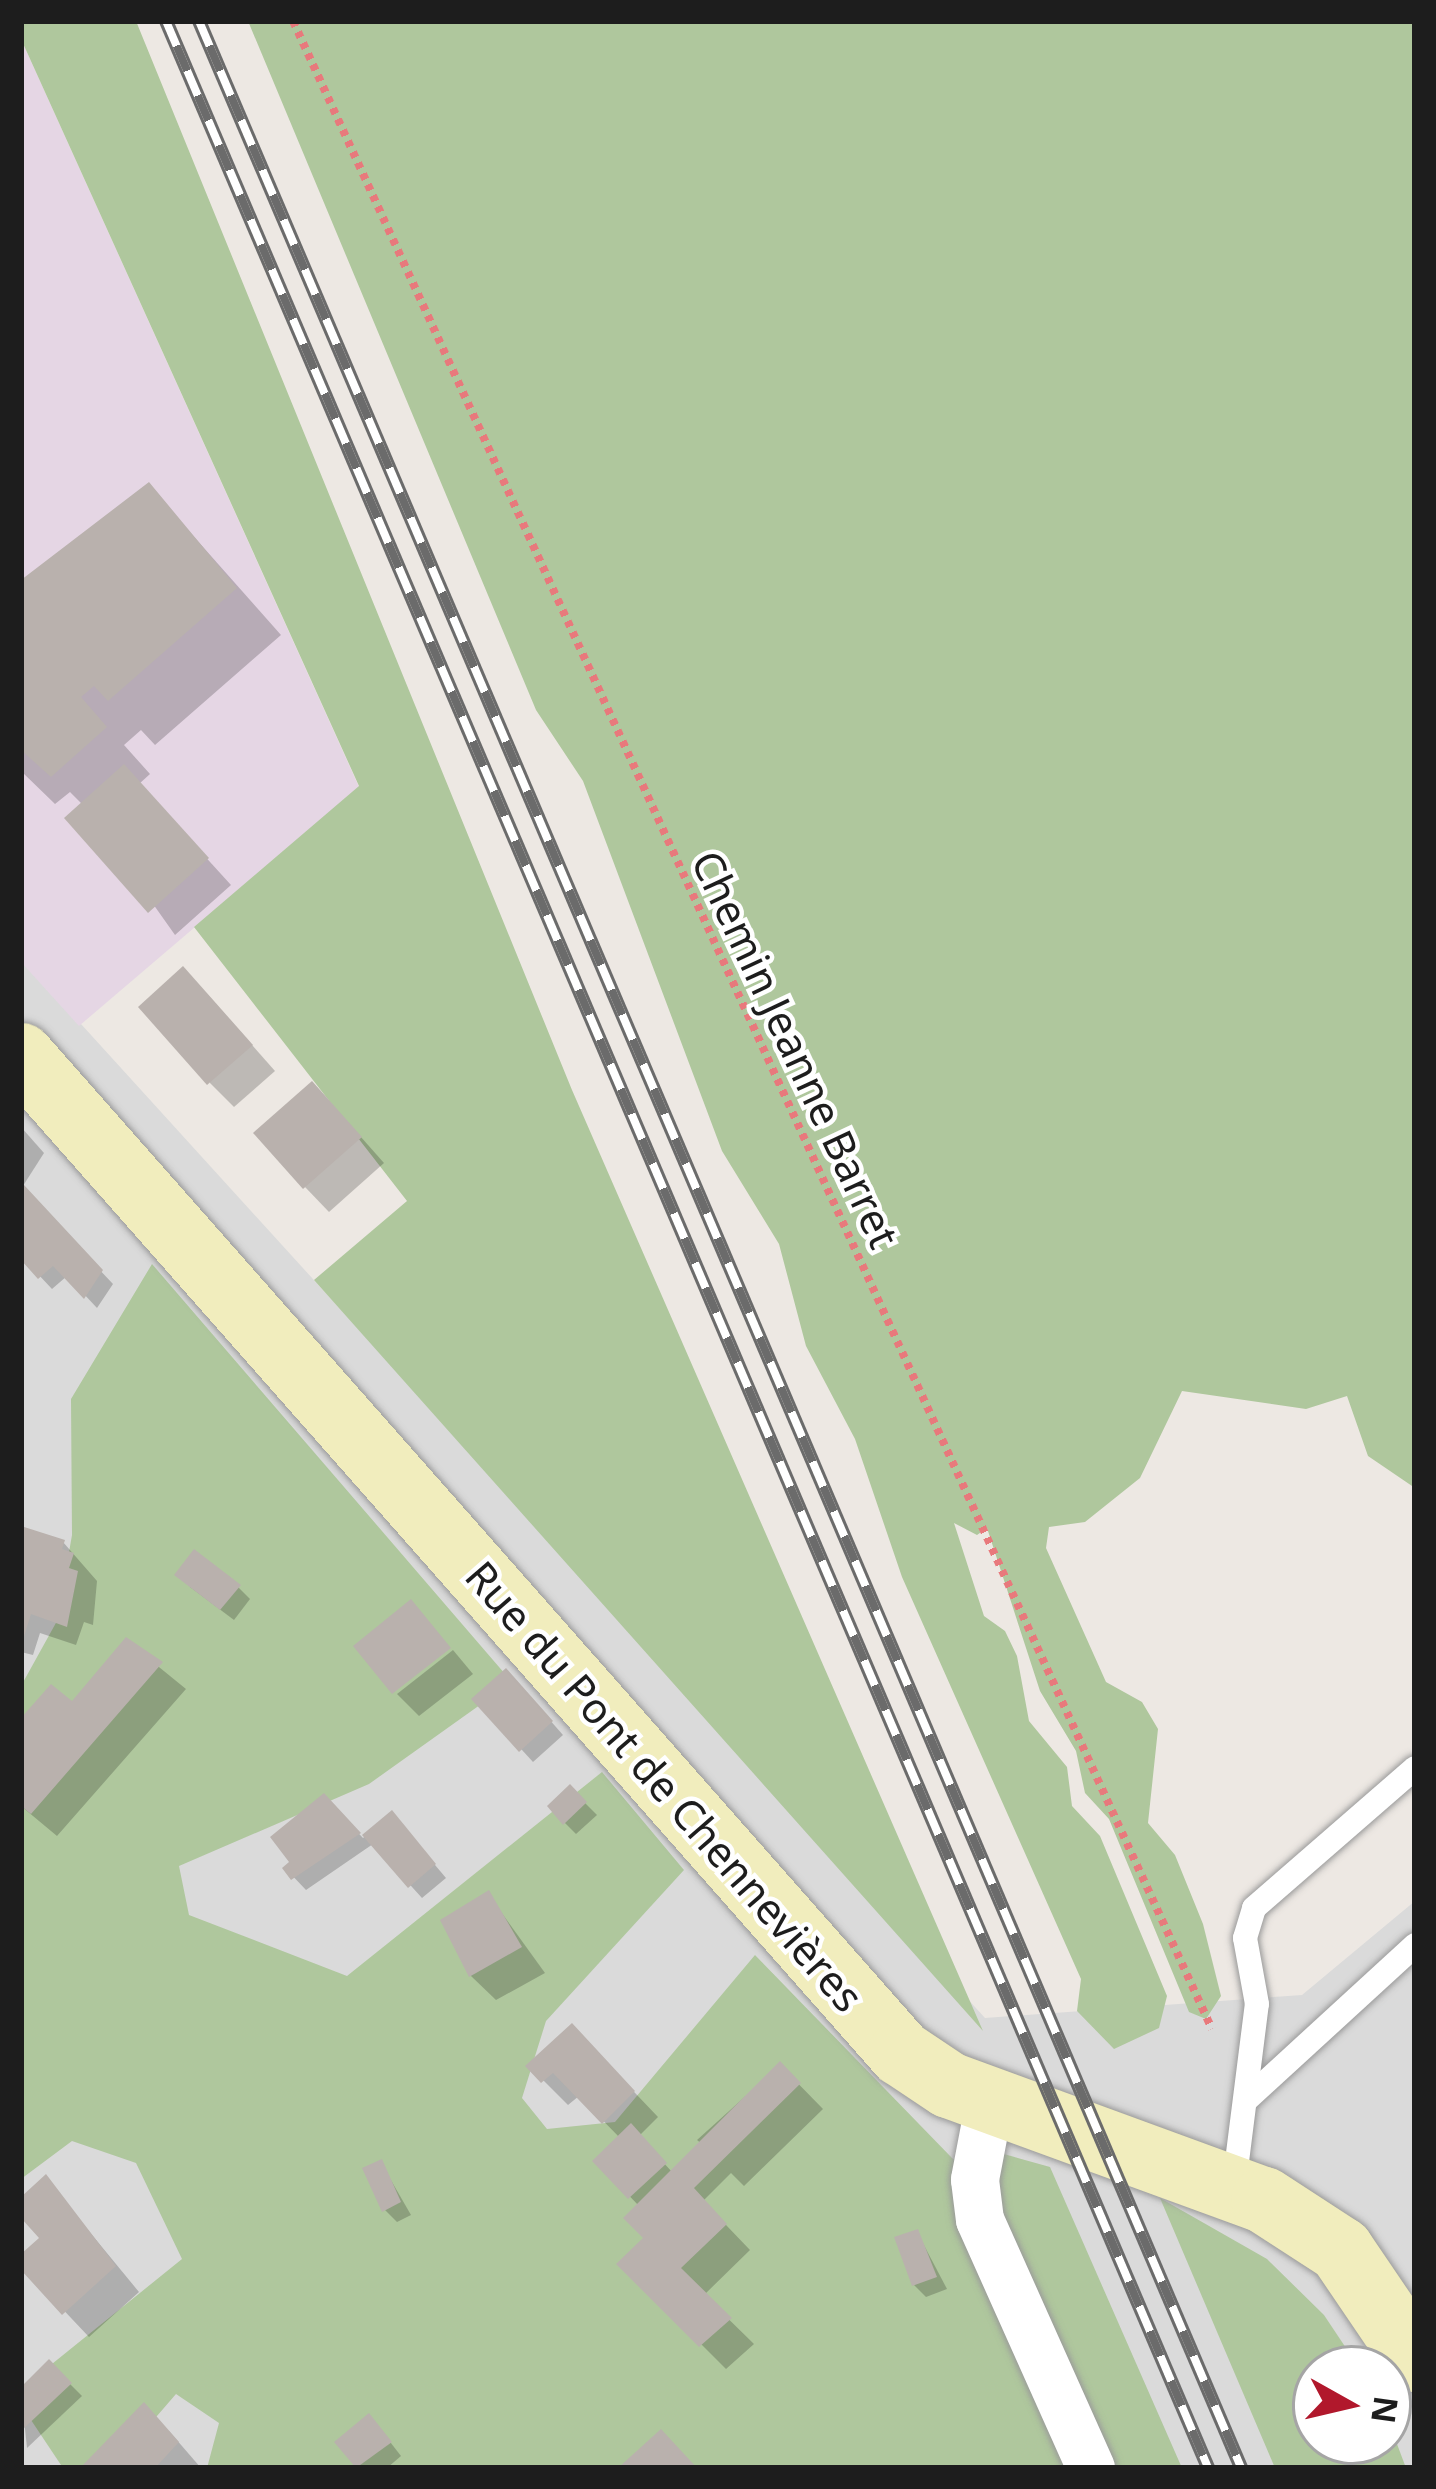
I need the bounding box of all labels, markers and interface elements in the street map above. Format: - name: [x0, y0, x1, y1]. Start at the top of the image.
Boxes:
- street label: Chemin Jeanne Barret: [682, 843, 910, 1255]
- street label: Rue du Pont de Chennevières: [456, 1551, 874, 2021]
- north arrow: [1292, 2345, 1412, 2465]
- text: N: [1361, 2393, 1409, 2426]

